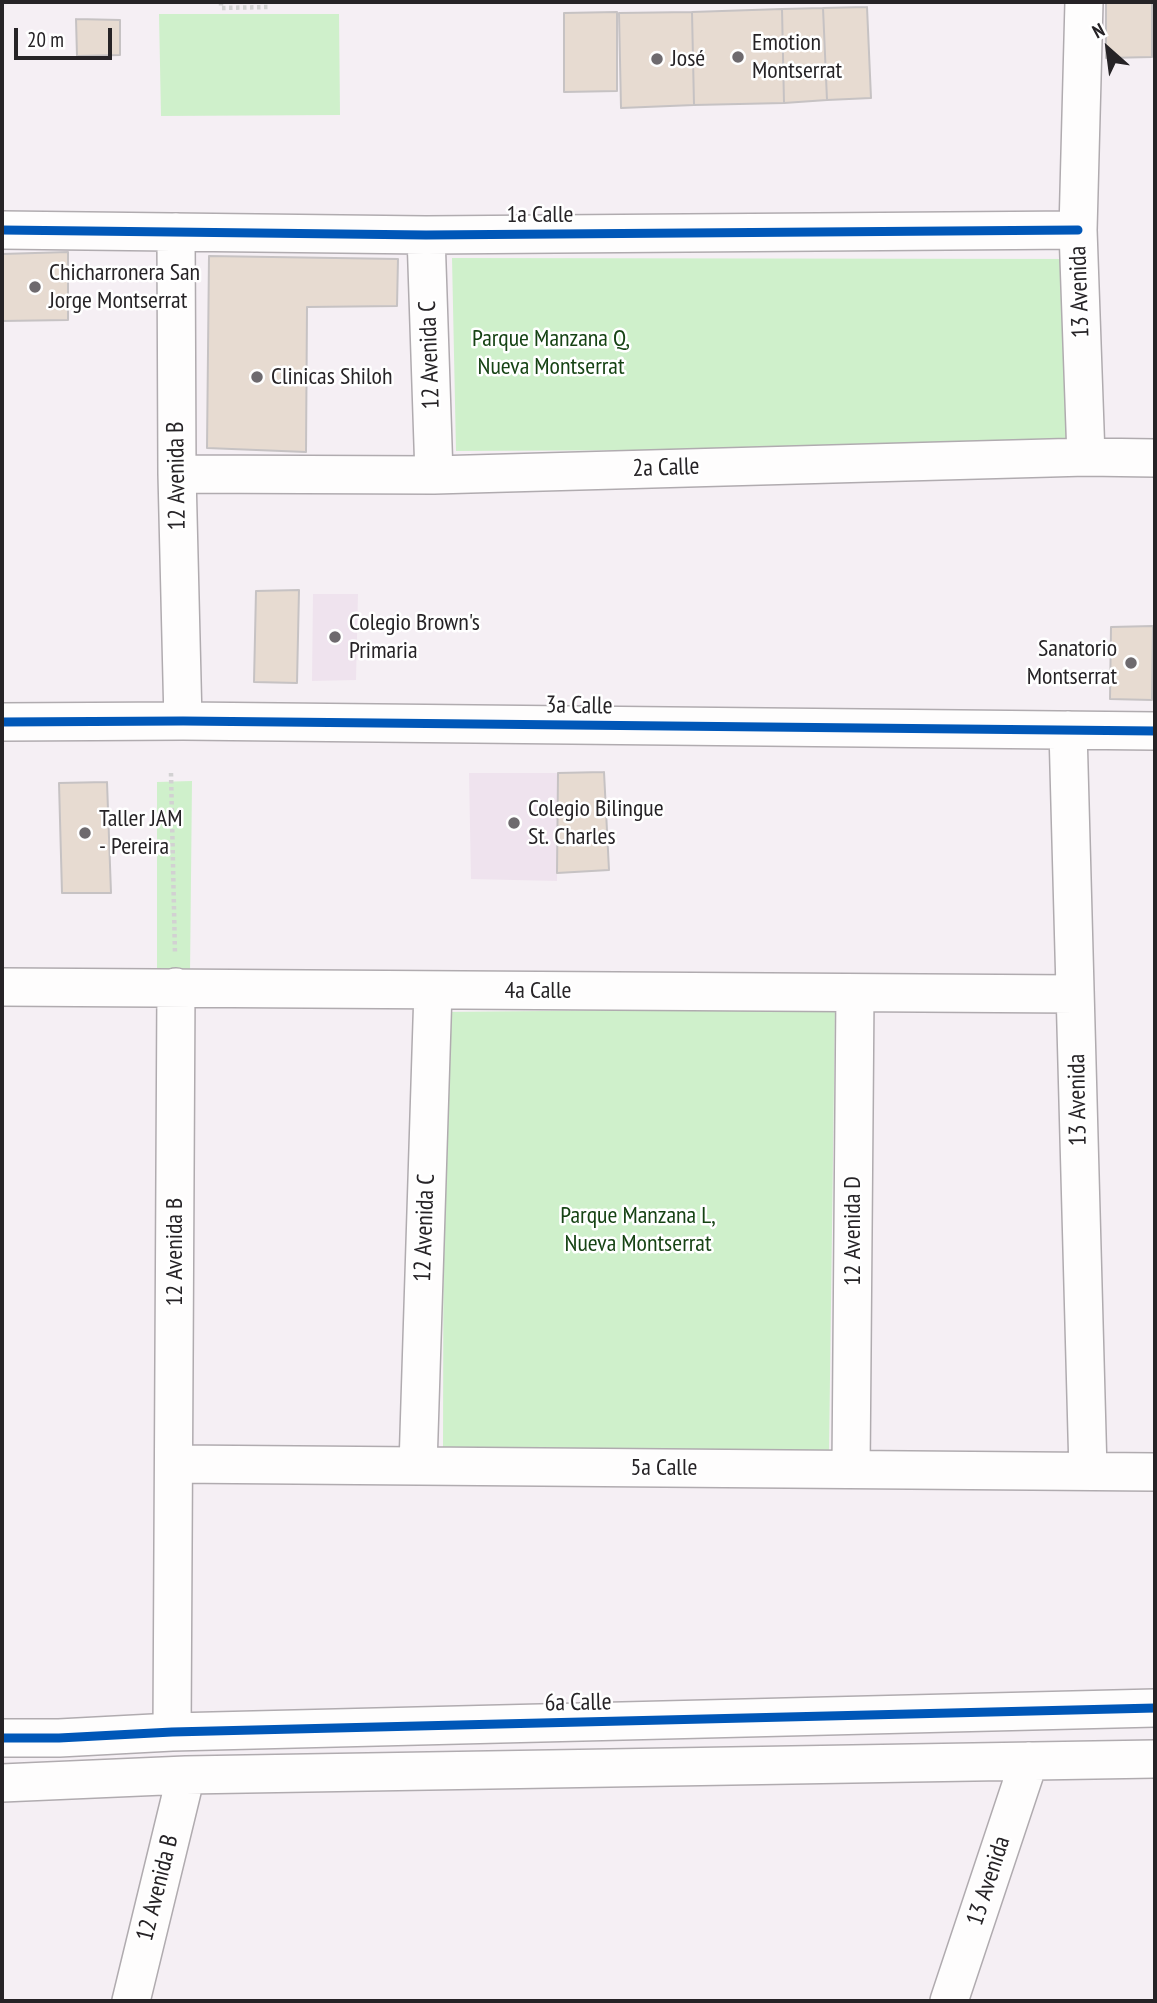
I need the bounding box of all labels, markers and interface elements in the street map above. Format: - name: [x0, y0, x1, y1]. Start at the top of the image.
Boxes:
- scale bar: [18, 14, 116, 58]
- north arrow: [1073, 14, 1143, 84]
- text: N: [1088, 17, 1108, 43]
- text: 20 m: [27, 26, 64, 53]
- place label: Emotion Montserrat: [752, 29, 842, 85]
- place label: José: [671, 45, 705, 73]
- marker: Emotion Montserrat: [730, 49, 746, 65]
- marker: José: [649, 51, 665, 67]
- street label: 1a Calle: [507, 201, 573, 229]
- street label: 13 Avenida: [1064, 245, 1096, 339]
- place label: Chicharronera San Jorge Montserrat: [49, 259, 200, 315]
- marker: Chicharronera San Jorge Montserrat: [27, 279, 43, 295]
- street label: 12 Avenida C: [414, 300, 446, 410]
- park label: Parque Manzana Q, Nueva Montserrat: [472, 325, 630, 381]
- place label: Clinicas Shiloh: [271, 363, 392, 391]
- marker: Clinicas Shiloh: [249, 369, 265, 385]
- street label: 12 Avenida B: [162, 421, 192, 531]
- street label: 2a Calle: [632, 452, 700, 484]
- place label: Colegio Brown's Primaria: [349, 609, 480, 665]
- marker: Colegio Brown's Primaria: [327, 629, 343, 645]
- place label: Sanatorio Montserrat: [1027, 635, 1117, 691]
- marker: Sanatorio Montserrat: [1123, 655, 1139, 671]
- street label: 3a Calle: [545, 691, 613, 721]
- place label: Colegio Bilingue St. Charles: [528, 795, 664, 851]
- place label: Taller JAM - Pereira: [99, 805, 182, 861]
- marker: Colegio Bilingue St. Charles: [506, 815, 522, 831]
- marker: Taller JAM - Pereira: [77, 825, 93, 841]
- street label: 4a Calle: [505, 977, 571, 1005]
- street label: 13 Avenida: [1063, 1054, 1093, 1146]
- street label: 12 Avenida C: [409, 1173, 441, 1283]
- street label: 12 Avenida D: [839, 1176, 867, 1286]
- street label: 12 Avenida B: [161, 1198, 189, 1306]
- park label: Parque Manzana L, Nueva Montserrat: [560, 1202, 716, 1258]
- street label: 5a Calle: [631, 1454, 697, 1482]
- street label: 6a Calle: [544, 1688, 612, 1718]
- street label: 12 Avenida B: [131, 1832, 185, 1944]
- street label: 13 Avenida: [961, 1833, 1017, 1929]

